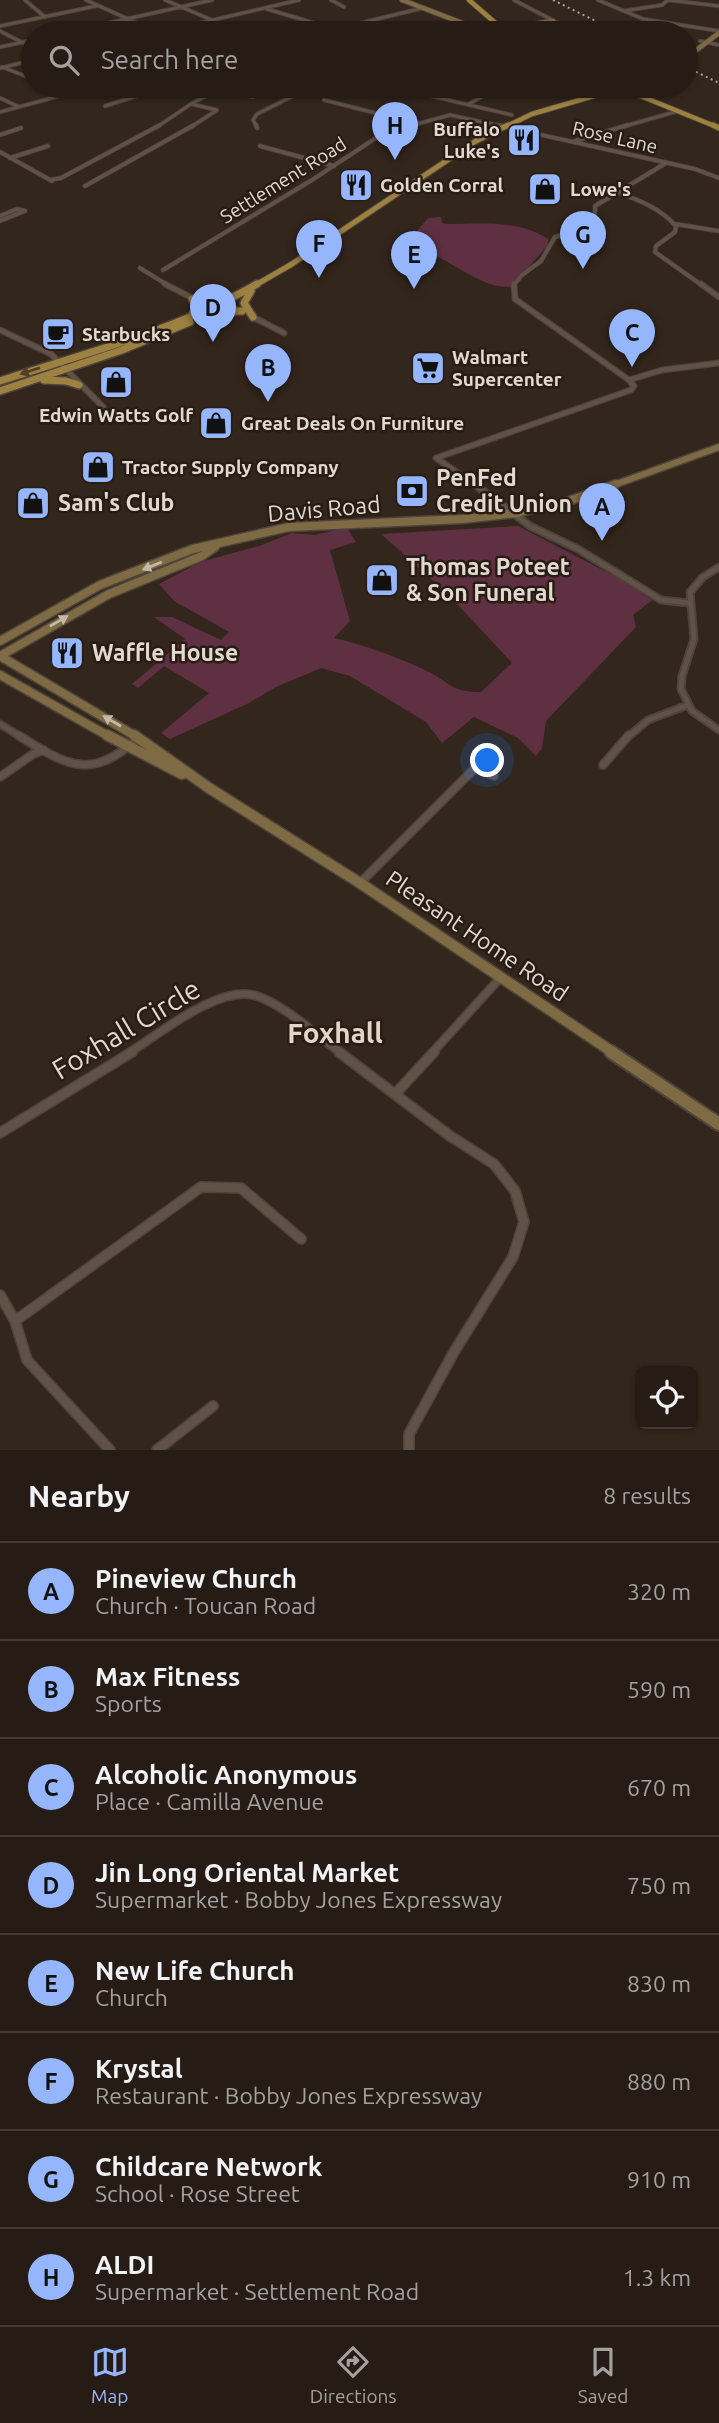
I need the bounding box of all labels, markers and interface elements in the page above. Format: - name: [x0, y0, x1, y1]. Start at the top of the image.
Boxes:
- search box: [21, 21, 698, 98]
- icon: search: [45, 41, 83, 79]
- text: Search here: [101, 45, 238, 74]
- pin: H: [372, 102, 418, 160]
- street label: Rose Lane: [570, 117, 660, 157]
- place label: Buffalo Luke's: [433, 118, 500, 162]
- restaurant icon: Buffalo Luke's: [505, 121, 543, 159]
- street label: Settlement Road: [216, 132, 350, 228]
- restaurant icon: Golden Corral: [337, 166, 375, 204]
- shop icon: Lowe's: [526, 170, 564, 208]
- place label: Golden Corral: [380, 174, 503, 196]
- place label: Lowe's: [570, 178, 631, 200]
- pin: G: [560, 211, 606, 269]
- pin: F: [296, 220, 342, 278]
- pin: E: [391, 231, 437, 289]
- pin: D: [190, 284, 236, 342]
- pin: C: [609, 309, 655, 367]
- cafe icon: Starbucks: [39, 315, 77, 353]
- place label: Starbucks: [82, 323, 170, 345]
- pin: B: [245, 344, 291, 402]
- place label: Walmart Supercenter: [452, 346, 562, 390]
- supermarket icon: Walmart Supercenter: [409, 349, 447, 387]
- shop icon: Edwin Watts Golf: [97, 363, 135, 401]
- one-way arrow: [19, 367, 40, 377]
- place label: Edwin Watts Golf: [39, 404, 193, 426]
- shop icon: Great Deals On Furniture: [197, 404, 235, 442]
- place label: Great Deals On Furniture: [241, 412, 464, 434]
- shop icon: Tractor Supply Company: [79, 448, 117, 486]
- place label: Tractor Supply Company: [122, 456, 338, 478]
- place label: PenFed Credit Union: [436, 465, 572, 516]
- bank icon: PenFed Credit Union: [393, 472, 431, 510]
- pin: A: [579, 483, 625, 541]
- shop icon: Sam's Club: [14, 484, 52, 522]
- place label: Sam's Club: [58, 490, 174, 515]
- street label: Davis Road: [267, 491, 381, 526]
- place label: Thomas Poteet & Son Funeral: [406, 554, 570, 605]
- one-way arrow: [141, 560, 162, 571]
- shop icon: Thomas Poteet & Son Funeral: [363, 561, 401, 599]
- one-way arrow: [49, 615, 69, 627]
- restaurant icon: Waffle House: [48, 634, 86, 672]
- place label: Waffle House: [92, 640, 238, 665]
- one-way arrow: [103, 715, 122, 728]
- your location: [470, 743, 504, 777]
- street label: Pleasant Home Road: [382, 865, 573, 1006]
- street label: Foxhall Circle: [46, 972, 205, 1085]
- district label: Foxhall: [287, 1017, 383, 1048]
- map controls: [635, 1366, 698, 1429]
- button: locate: [635, 1366, 698, 1429]
- text: Nearby: [28, 1479, 130, 1513]
- text: 8 results: [603, 1483, 691, 1508]
- text: Pineview Church: [95, 1564, 297, 1593]
- text: A: [43, 1579, 59, 1604]
- text: 320 m: [627, 1579, 691, 1604]
- text: Church · Toucan Road: [95, 1593, 316, 1618]
- text: Max Fitness: [95, 1662, 240, 1691]
- text: B: [43, 1677, 59, 1702]
- text: 590 m: [627, 1677, 691, 1702]
- text: Sports: [95, 1691, 162, 1716]
- text: Alcoholic Anonymous: [95, 1760, 357, 1789]
- text: C: [44, 1775, 58, 1800]
- text: 670 m: [627, 1775, 691, 1800]
- text: Place · Camilla Avenue: [95, 1789, 324, 1814]
- text: Jin Long Oriental Market: [95, 1858, 399, 1887]
- text: D: [43, 1873, 59, 1898]
- text: 750 m: [627, 1873, 691, 1898]
- text: Supermarket · Bobby Jones Expressway: [95, 1887, 502, 1912]
- text: New Life Church: [95, 1956, 295, 1985]
- text: E: [44, 1971, 58, 1996]
- text: 830 m: [627, 1971, 691, 1996]
- text: Church: [95, 1985, 168, 2010]
- text: Krystal: [95, 2054, 183, 2083]
- text: F: [45, 2069, 57, 2094]
- text: 880 m: [627, 2069, 691, 2094]
- text: Restaurant · Bobby Jones Expressway: [95, 2083, 482, 2108]
- text: Childcare Network: [95, 2152, 322, 2181]
- text: G: [43, 2167, 59, 2192]
- text: 910 m: [627, 2167, 691, 2192]
- text: School · Rose Street: [95, 2181, 300, 2206]
- text: ALDI: [95, 2250, 154, 2279]
- text: H: [43, 2265, 59, 2290]
- text: 1.3 km: [623, 2265, 691, 2290]
- text: Supermarket · Settlement Road: [95, 2279, 419, 2304]
- tab: Map: [91, 2343, 129, 2407]
- tab: Directions: [310, 2343, 397, 2407]
- tab: Saved: [578, 2343, 628, 2407]

